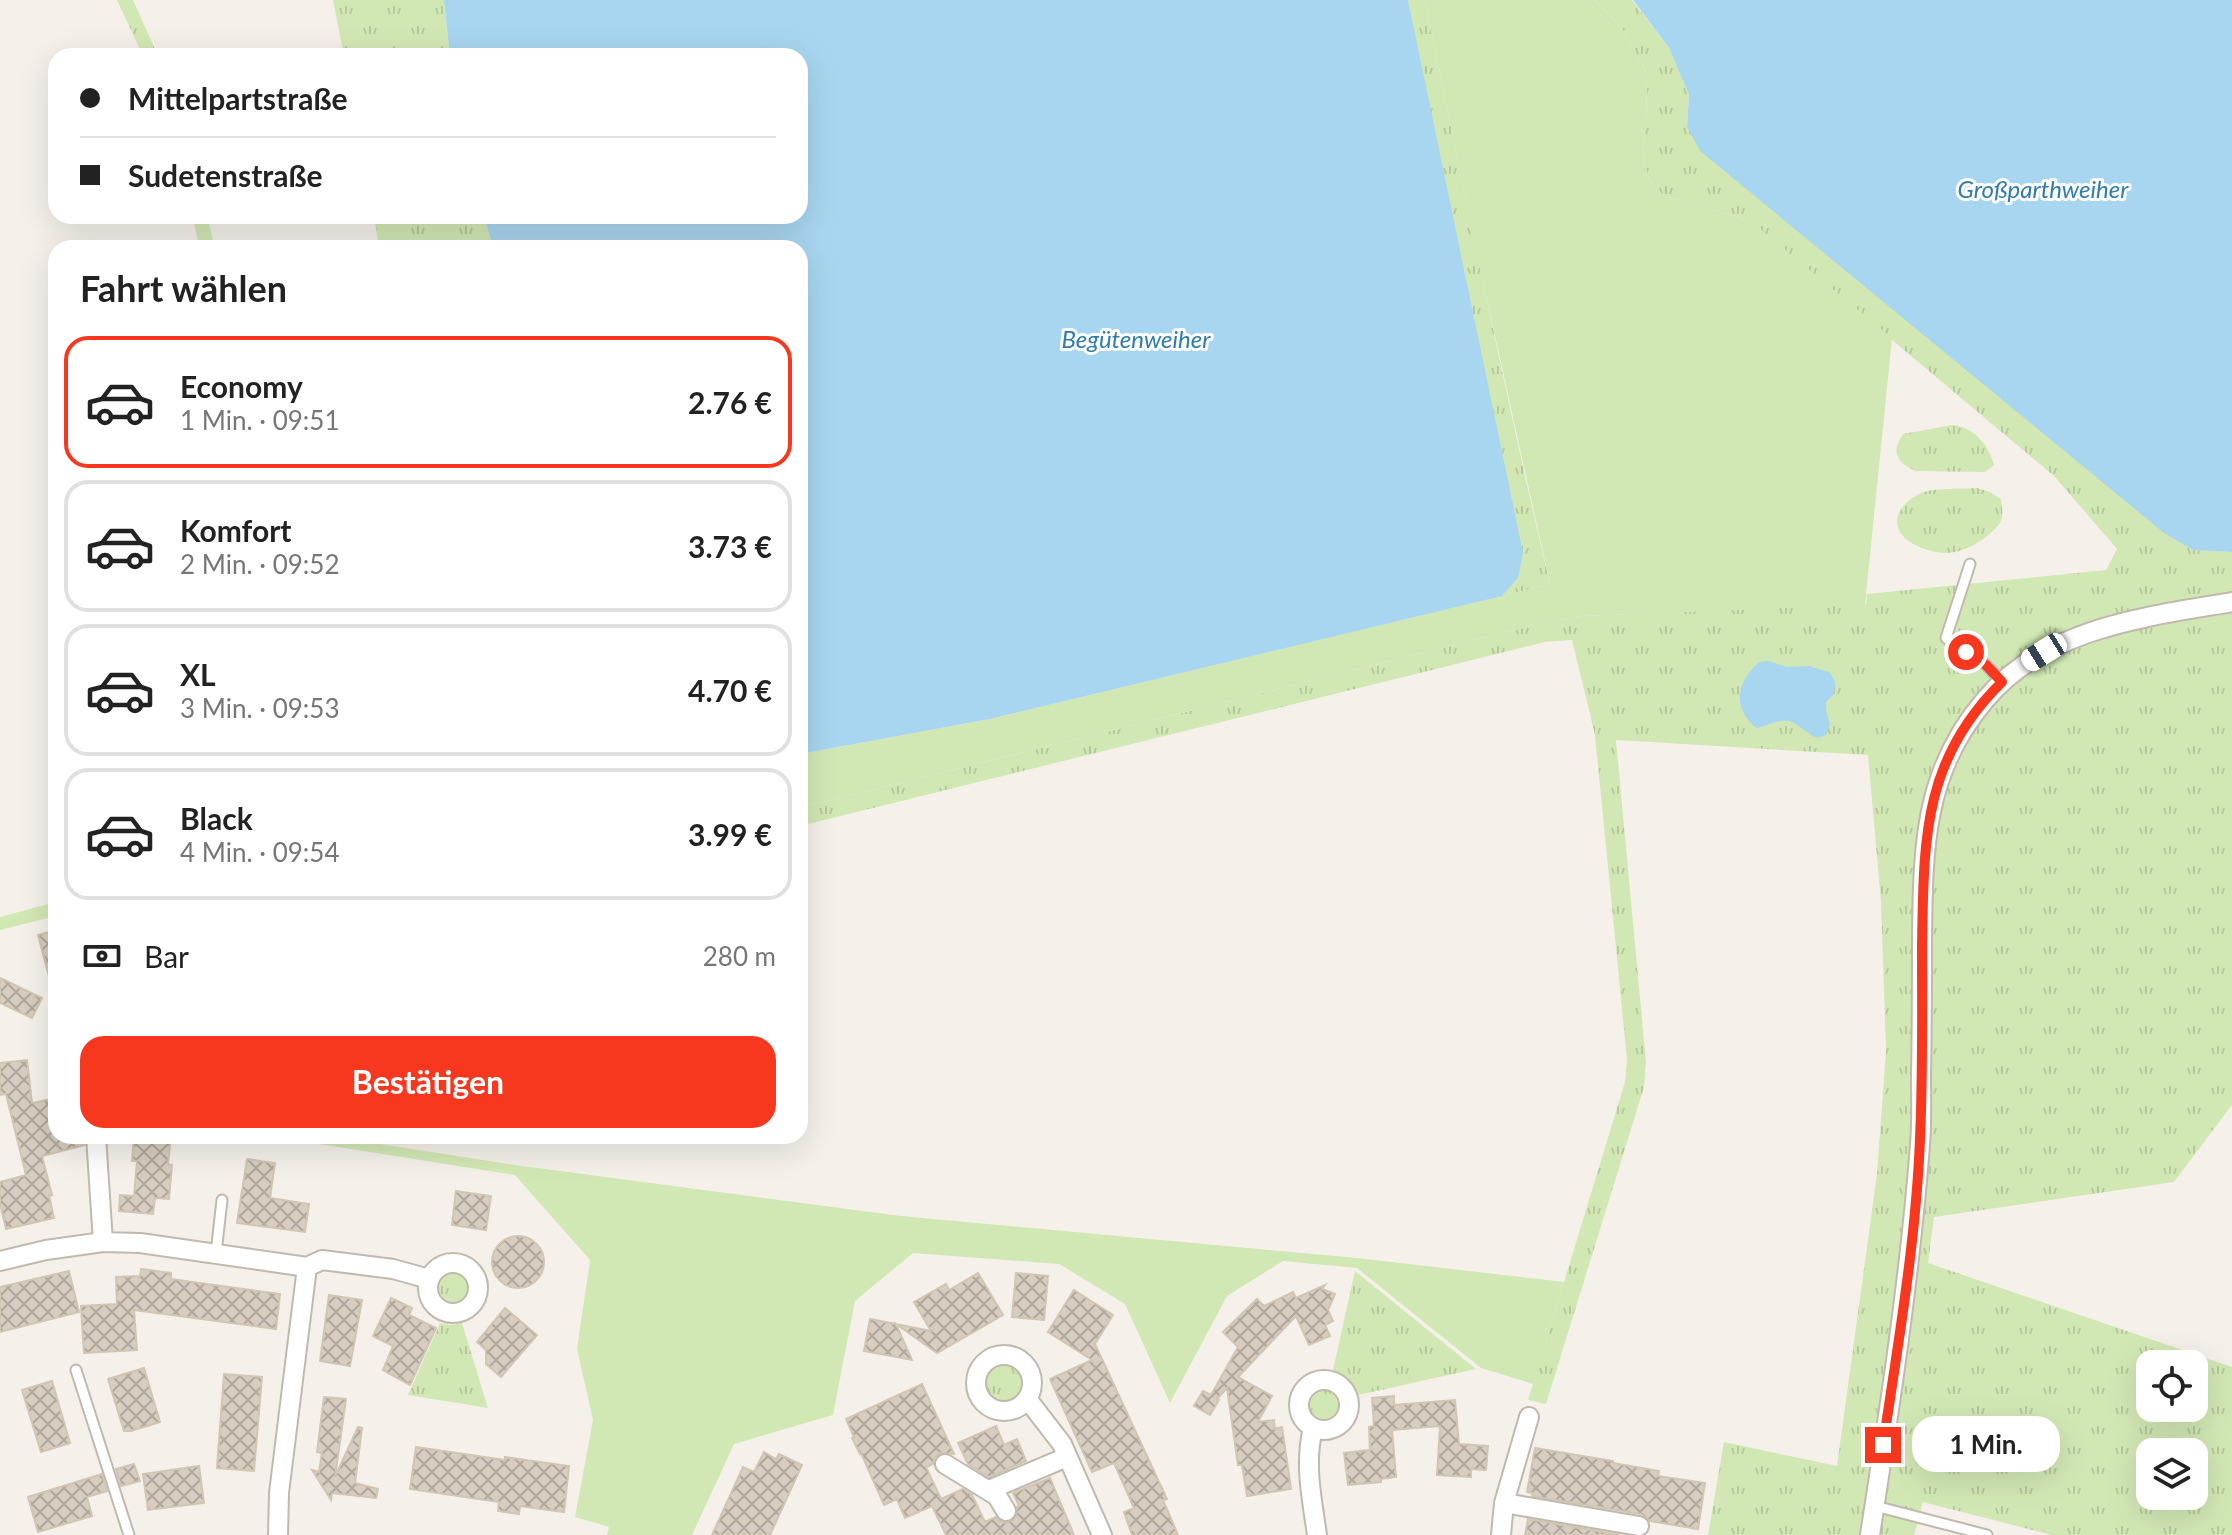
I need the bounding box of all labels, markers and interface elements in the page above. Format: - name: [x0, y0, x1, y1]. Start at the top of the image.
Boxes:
- text: Mittelpartstraße: [128, 80, 347, 116]
- text: Sudetenstraße: [128, 157, 323, 193]
- water label: Großparthweiher: [1958, 174, 2129, 203]
- text: Fahrt wählen: [80, 266, 287, 310]
- water label: Begütenweiher: [1062, 324, 1211, 353]
- icon: car: [84, 366, 156, 438]
- text: Economy: [180, 368, 303, 404]
- text: 2.76 €: [688, 384, 772, 420]
- text: 1 Min. · 09:51: [180, 404, 339, 436]
- icon: car: [84, 510, 156, 582]
- text: Komfort: [180, 512, 291, 548]
- text: 3.73 €: [688, 528, 772, 564]
- text: 2 Min. · 09:52: [180, 548, 339, 580]
- car: [2017, 629, 2071, 675]
- route start: [1948, 634, 1984, 670]
- icon: car: [84, 654, 156, 726]
- text: XL: [180, 656, 216, 692]
- text: 4.70 €: [688, 672, 772, 708]
- text: 3 Min. · 09:53: [180, 692, 339, 724]
- icon: car: [84, 798, 156, 870]
- text: Black: [180, 800, 253, 836]
- text: 3.99 €: [688, 816, 772, 852]
- text: 4 Min. · 09:54: [180, 836, 339, 868]
- icon: cash: [80, 934, 124, 978]
- text: Bar: [144, 938, 189, 974]
- text: 280 m: [703, 940, 776, 972]
- button: Bestätigen: [80, 1036, 776, 1128]
- map controls: [2136, 1350, 2208, 1510]
- button: locate: [2136, 1350, 2208, 1422]
- callout: 1 Min.: [1911, 1417, 2059, 1473]
- route end: [1865, 1427, 1901, 1463]
- text: 1 Min.: [1949, 1428, 2023, 1460]
- button: layers: [2136, 1438, 2208, 1510]

